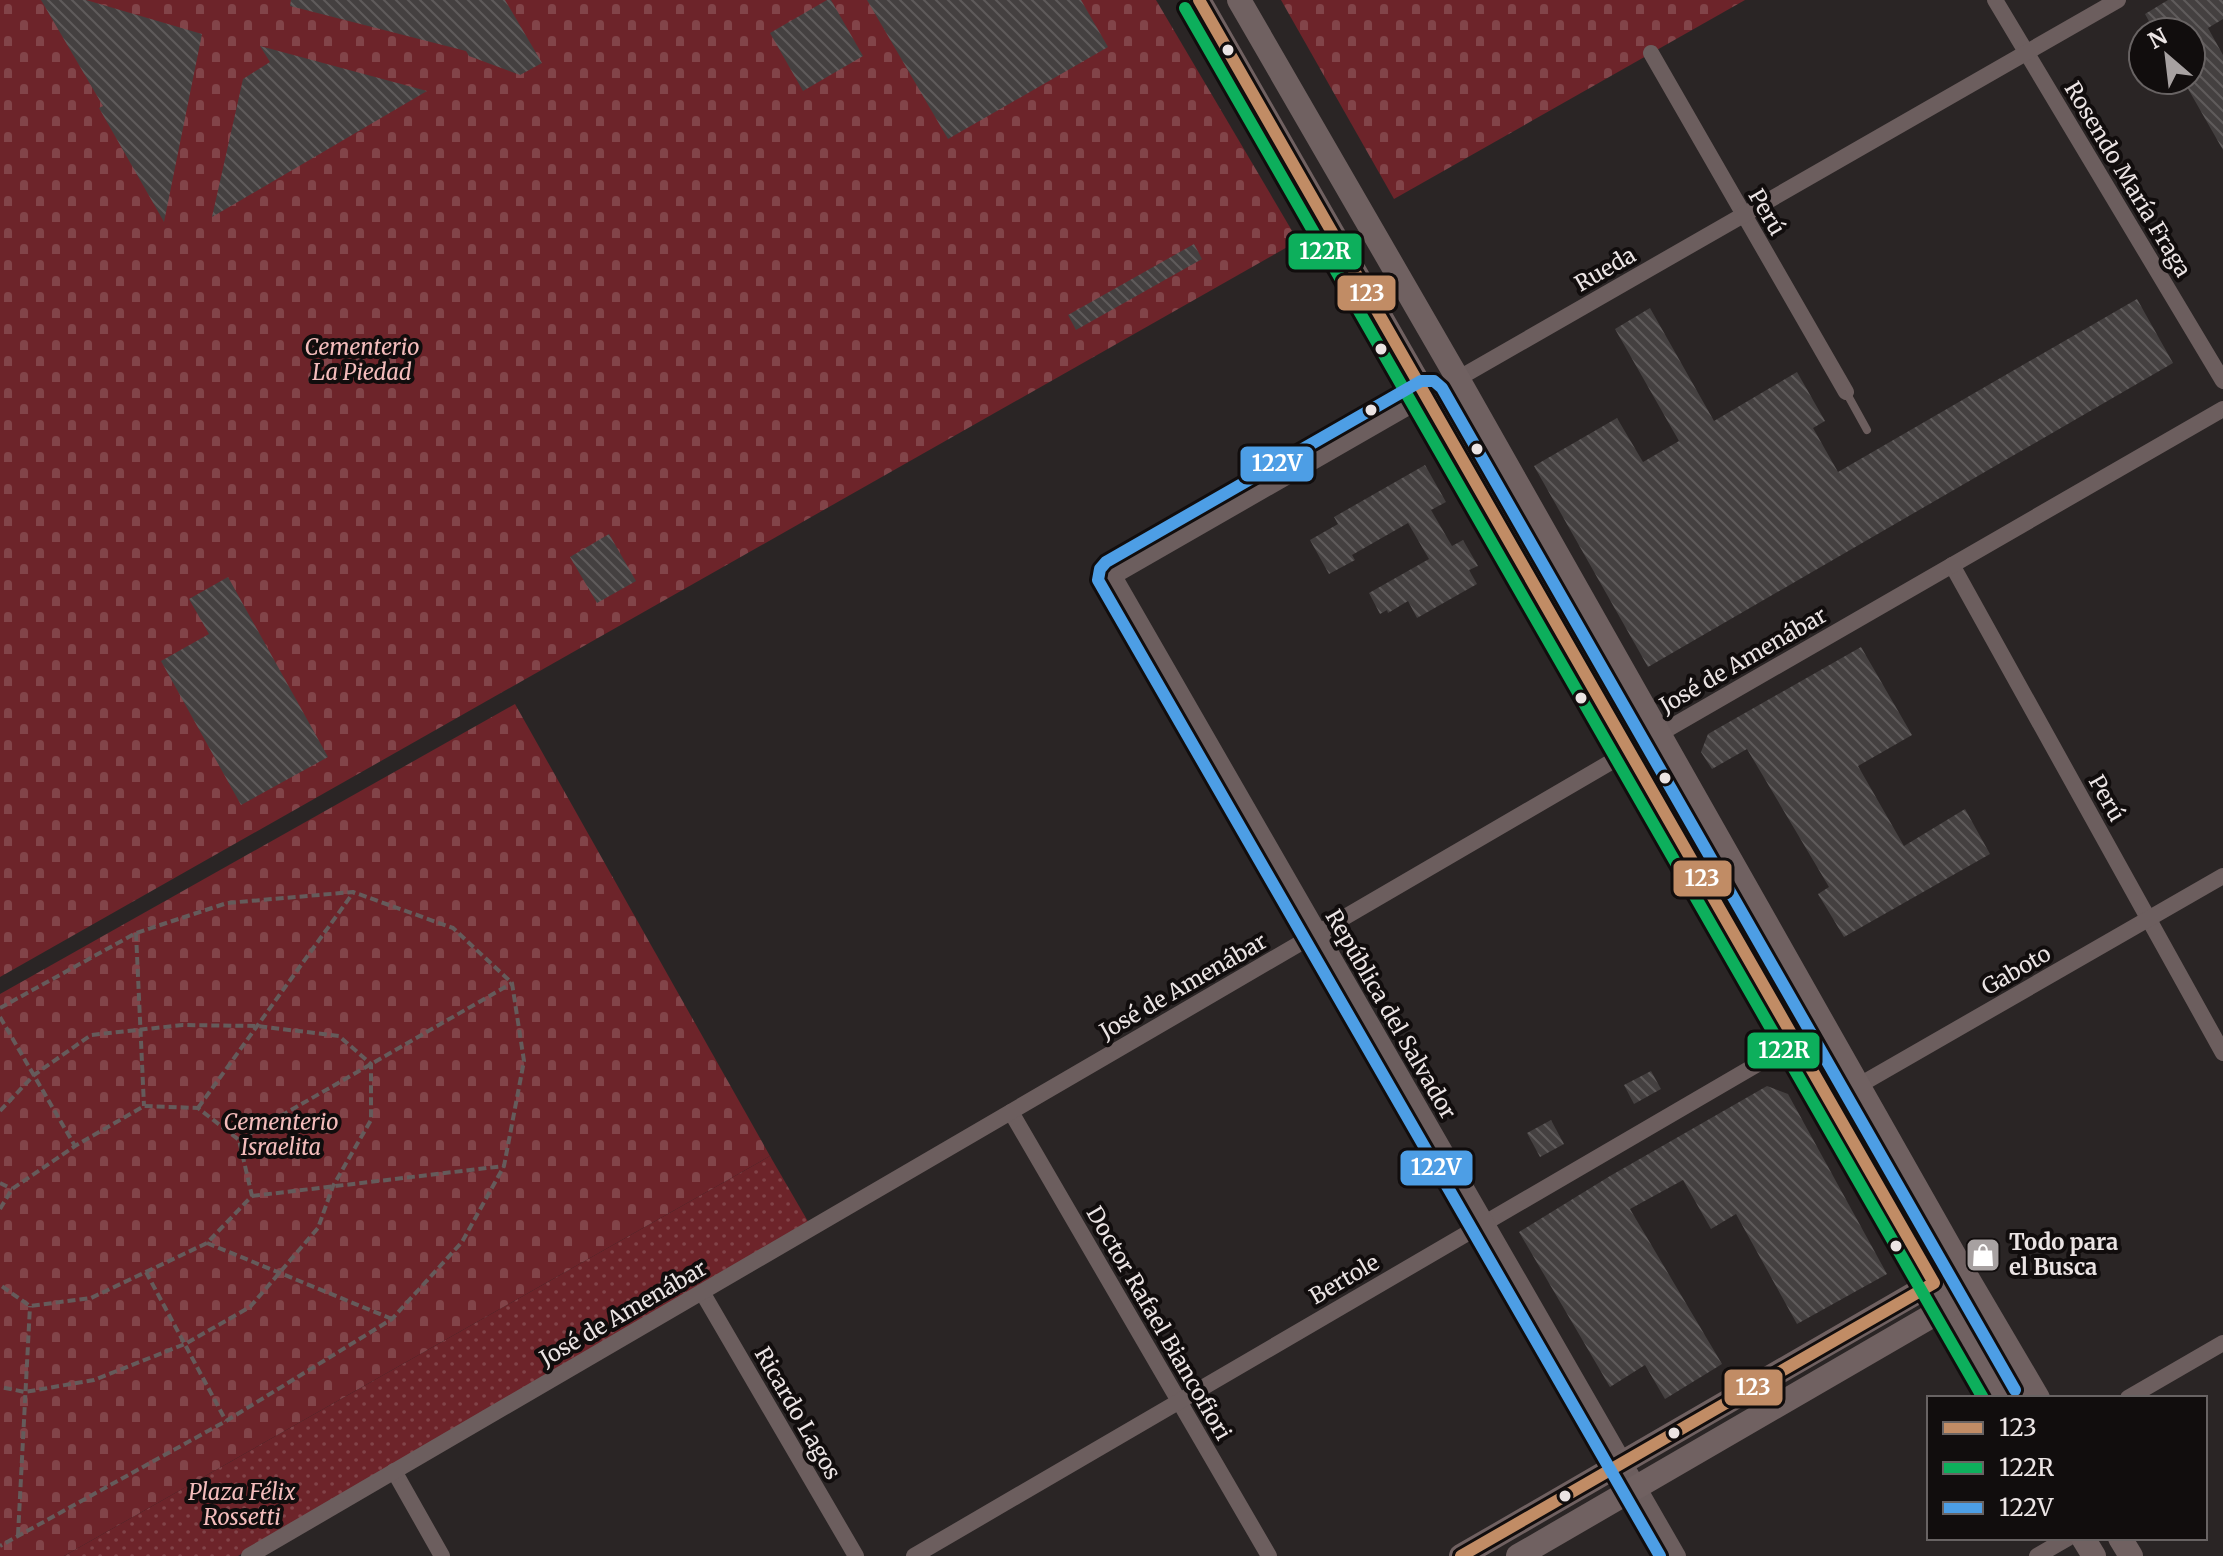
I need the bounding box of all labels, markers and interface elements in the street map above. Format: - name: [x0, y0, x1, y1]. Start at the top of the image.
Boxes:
- north arrow: [2127, 16, 2207, 96]
- text: N: [2143, 22, 2172, 55]
- unlabelled marker: [1220, 42, 1236, 58]
- street label: Rosendo María Fraga: [2059, 76, 2198, 282]
- street label: Perú: [1743, 184, 1791, 240]
- line badge: 122R: [1287, 232, 1363, 271]
- text: 122R: [1299, 237, 1351, 265]
- street label: Rueda: [1570, 240, 1641, 298]
- line badge: 123: [1336, 274, 1397, 312]
- text: 123: [1349, 279, 1385, 307]
- park label: Cementerio La Piedad: [305, 333, 419, 386]
- unlabelled marker: [1373, 341, 1389, 357]
- unlabelled marker: [1363, 402, 1379, 418]
- unlabelled marker: [1469, 441, 1485, 457]
- line badge: 122V: [1239, 445, 1315, 483]
- text: 122V: [1252, 449, 1303, 477]
- street label: José de Amenábar: [1654, 601, 1832, 720]
- unlabelled marker: [1573, 690, 1589, 706]
- unlabelled marker: [1657, 770, 1673, 786]
- street label: Perú: [2083, 770, 2131, 826]
- line badge: 123: [1672, 859, 1733, 898]
- text: 123: [1684, 864, 1720, 892]
- street label: República del Salvador: [1320, 904, 1463, 1124]
- street label: José de Amenábar: [1094, 927, 1272, 1046]
- street label: Gaboto: [1976, 939, 2056, 1001]
- line badge: 122R: [1746, 1031, 1821, 1070]
- text: 122R: [1758, 1036, 1810, 1064]
- park label: Cementerio Israelita: [224, 1108, 338, 1161]
- line badge: 122V: [1399, 1149, 1474, 1187]
- text: 122V: [1411, 1153, 1462, 1181]
- street label: Doctor Rafael Biancofiori: [1080, 1201, 1238, 1445]
- place label: Todo para el Busca: [2009, 1228, 2118, 1281]
- shop icon: Todo para el Busca: [1964, 1236, 2002, 1274]
- unlabelled marker: [1888, 1238, 1904, 1254]
- street label: Bertole: [1304, 1248, 1384, 1310]
- street label: José de Amenábar: [534, 1254, 712, 1373]
- street label: Ricardo Lagos: [749, 1342, 847, 1484]
- line badge: 123: [1723, 1368, 1784, 1407]
- text: 123: [1735, 1373, 1771, 1401]
- legend: [1927, 1396, 2207, 1540]
- text: 123: [1999, 1412, 2037, 1443]
- unlabelled marker: [1666, 1425, 1682, 1441]
- text: 122R: [1999, 1452, 2054, 1483]
- park label: Plaza Félix Rossetti: [188, 1478, 296, 1531]
- unlabelled marker: [1557, 1488, 1573, 1504]
- text: 122V: [1999, 1492, 2054, 1523]

